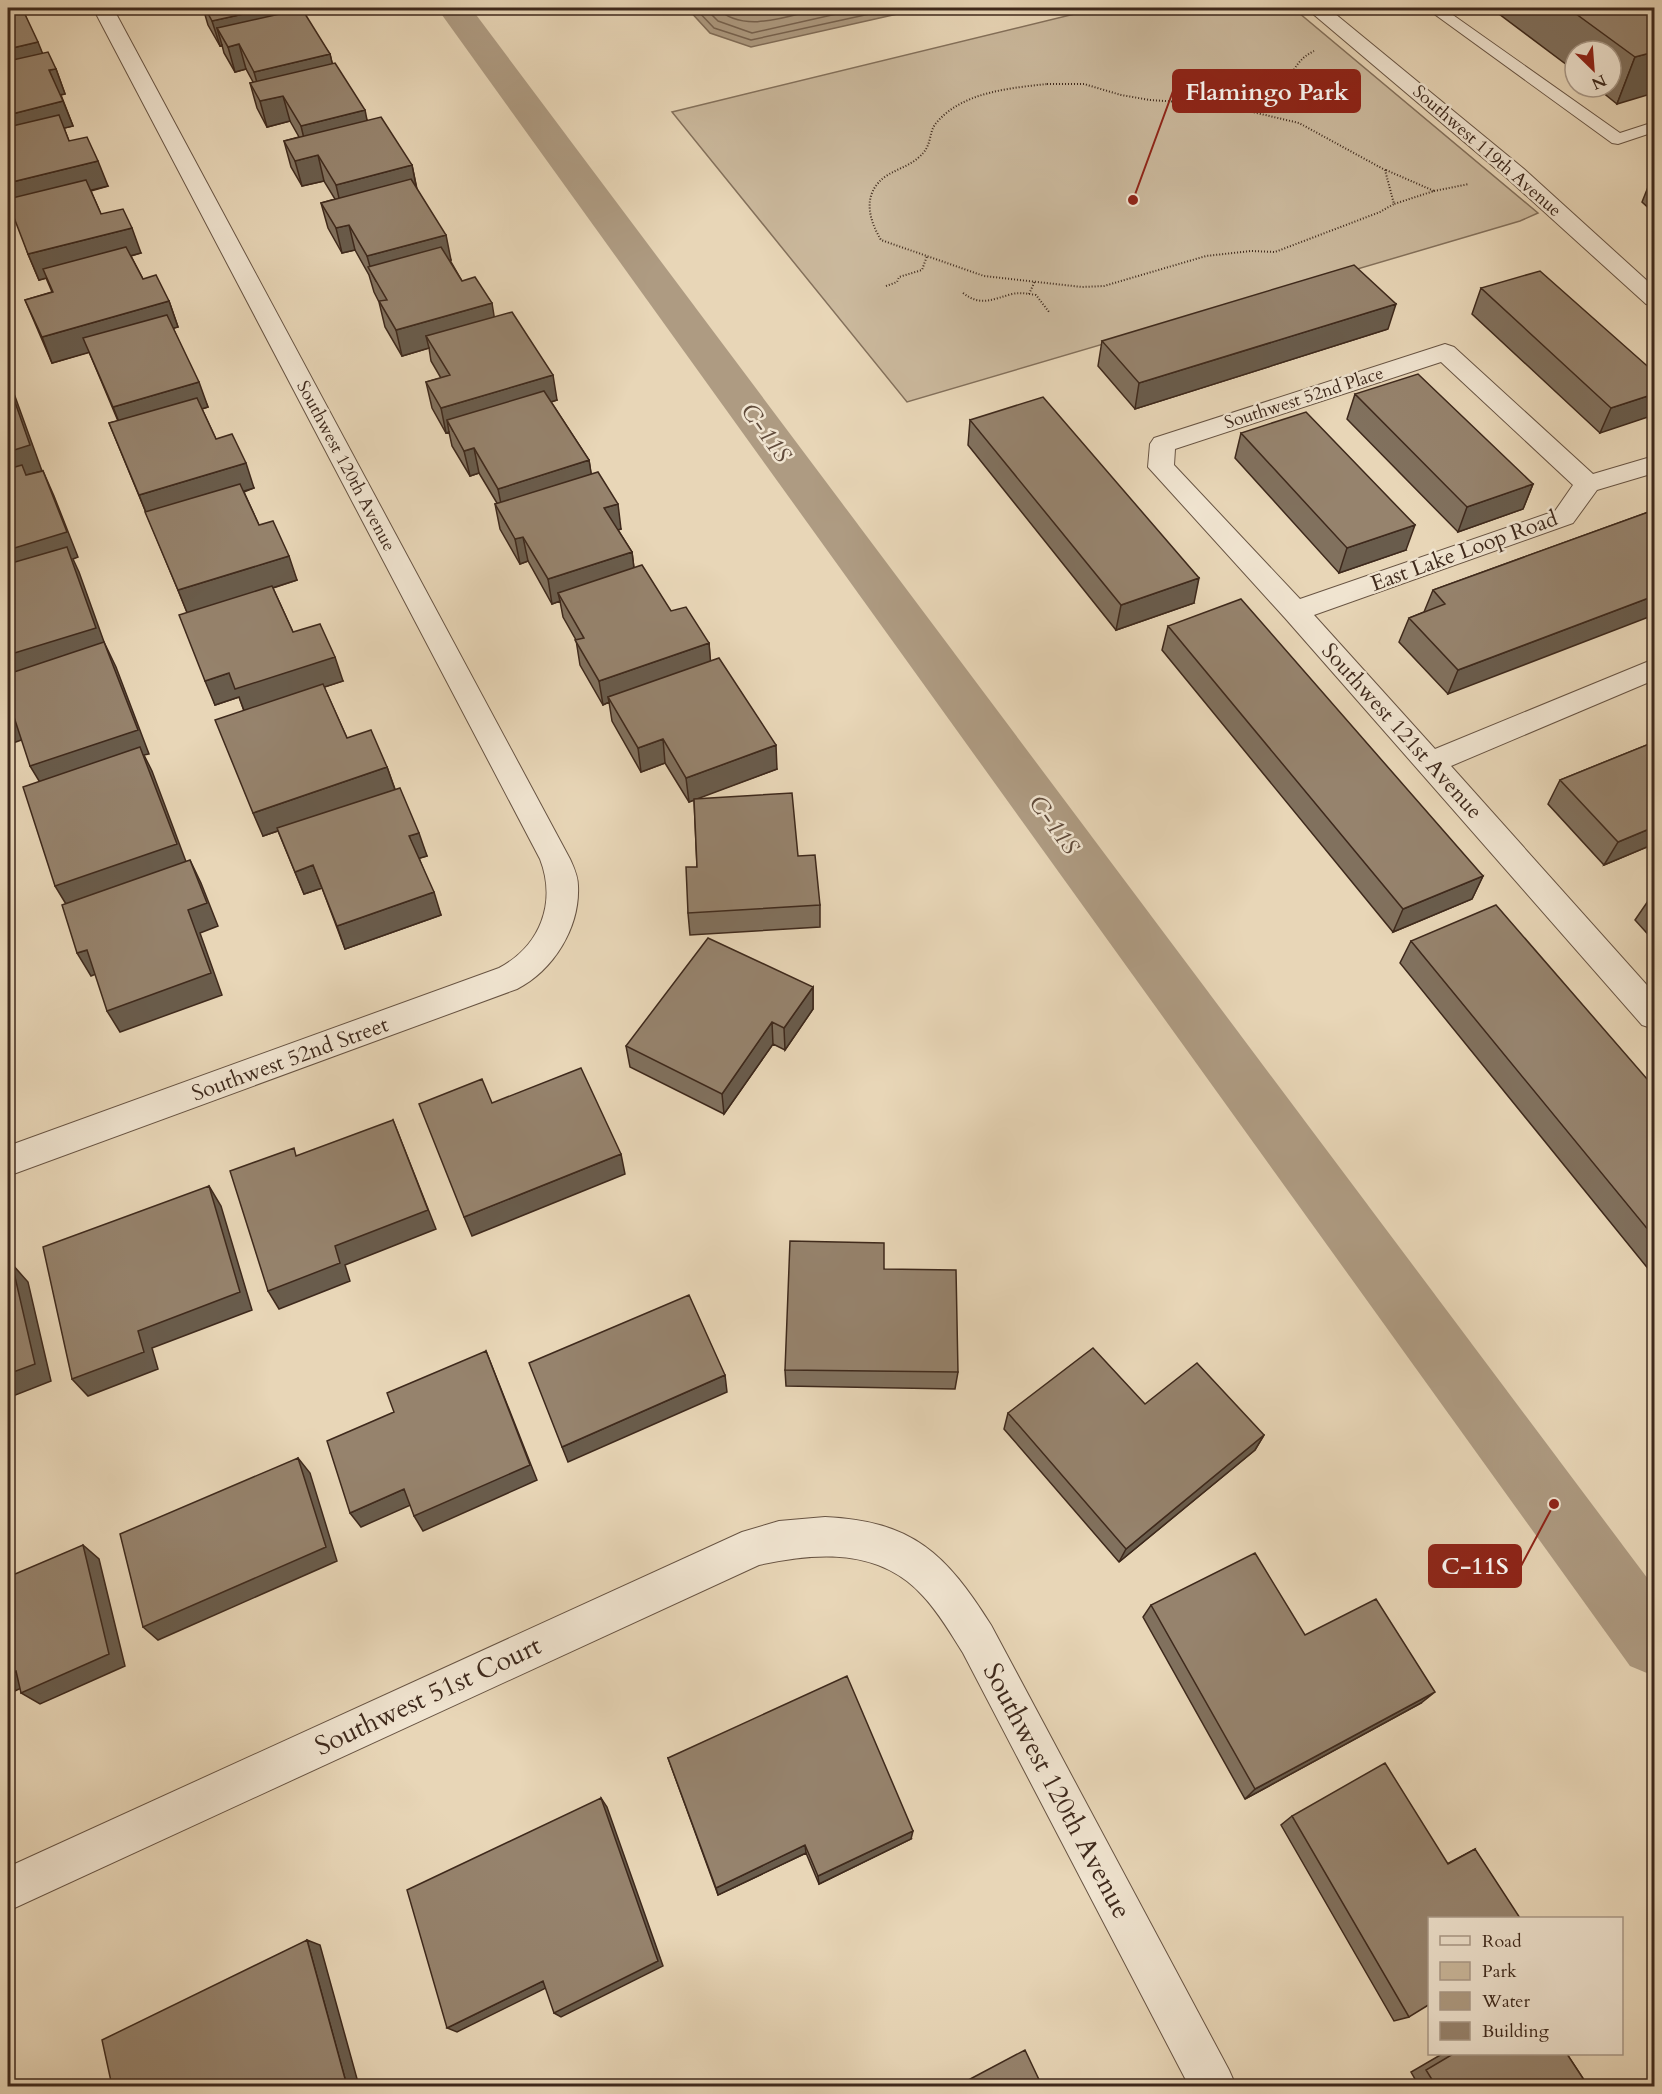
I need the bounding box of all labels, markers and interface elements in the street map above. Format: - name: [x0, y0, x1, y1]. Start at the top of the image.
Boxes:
- north arrow: [1563, 39, 1623, 99]
- text: N: [1588, 69, 1610, 95]
- callout: Flamingo Park: [1173, 70, 1360, 112]
- text: Flamingo Park: [1185, 76, 1349, 109]
- street label: Southwest 119th Avenue: [1407, 79, 1567, 223]
- street label: Southwest 52nd Place: [1221, 360, 1387, 436]
- street label: Southwest 120th Avenue: [290, 376, 402, 556]
- water label: C-11S: [733, 396, 799, 470]
- street label: East Lake Loop Road: [1366, 503, 1562, 599]
- street label: Southwest 121st Avenue: [1315, 637, 1489, 825]
- water label: C-11S: [1021, 788, 1087, 862]
- street label: Southwest 52nd Street: [187, 1009, 393, 1109]
- callout: C-11S: [1429, 1545, 1521, 1587]
- text: C-11S: [1441, 1550, 1509, 1583]
- street label: Southwest 51st Court: [309, 1627, 548, 1765]
- street label: Southwest 120th Avenue: [974, 1657, 1140, 1925]
- legend: [1428, 1917, 1623, 2055]
- text: Road: [1482, 1929, 1522, 1954]
- text: Park: [1482, 1959, 1517, 1984]
- text: Water: [1481, 1989, 1531, 2014]
- text: Building: [1482, 2019, 1550, 2044]

